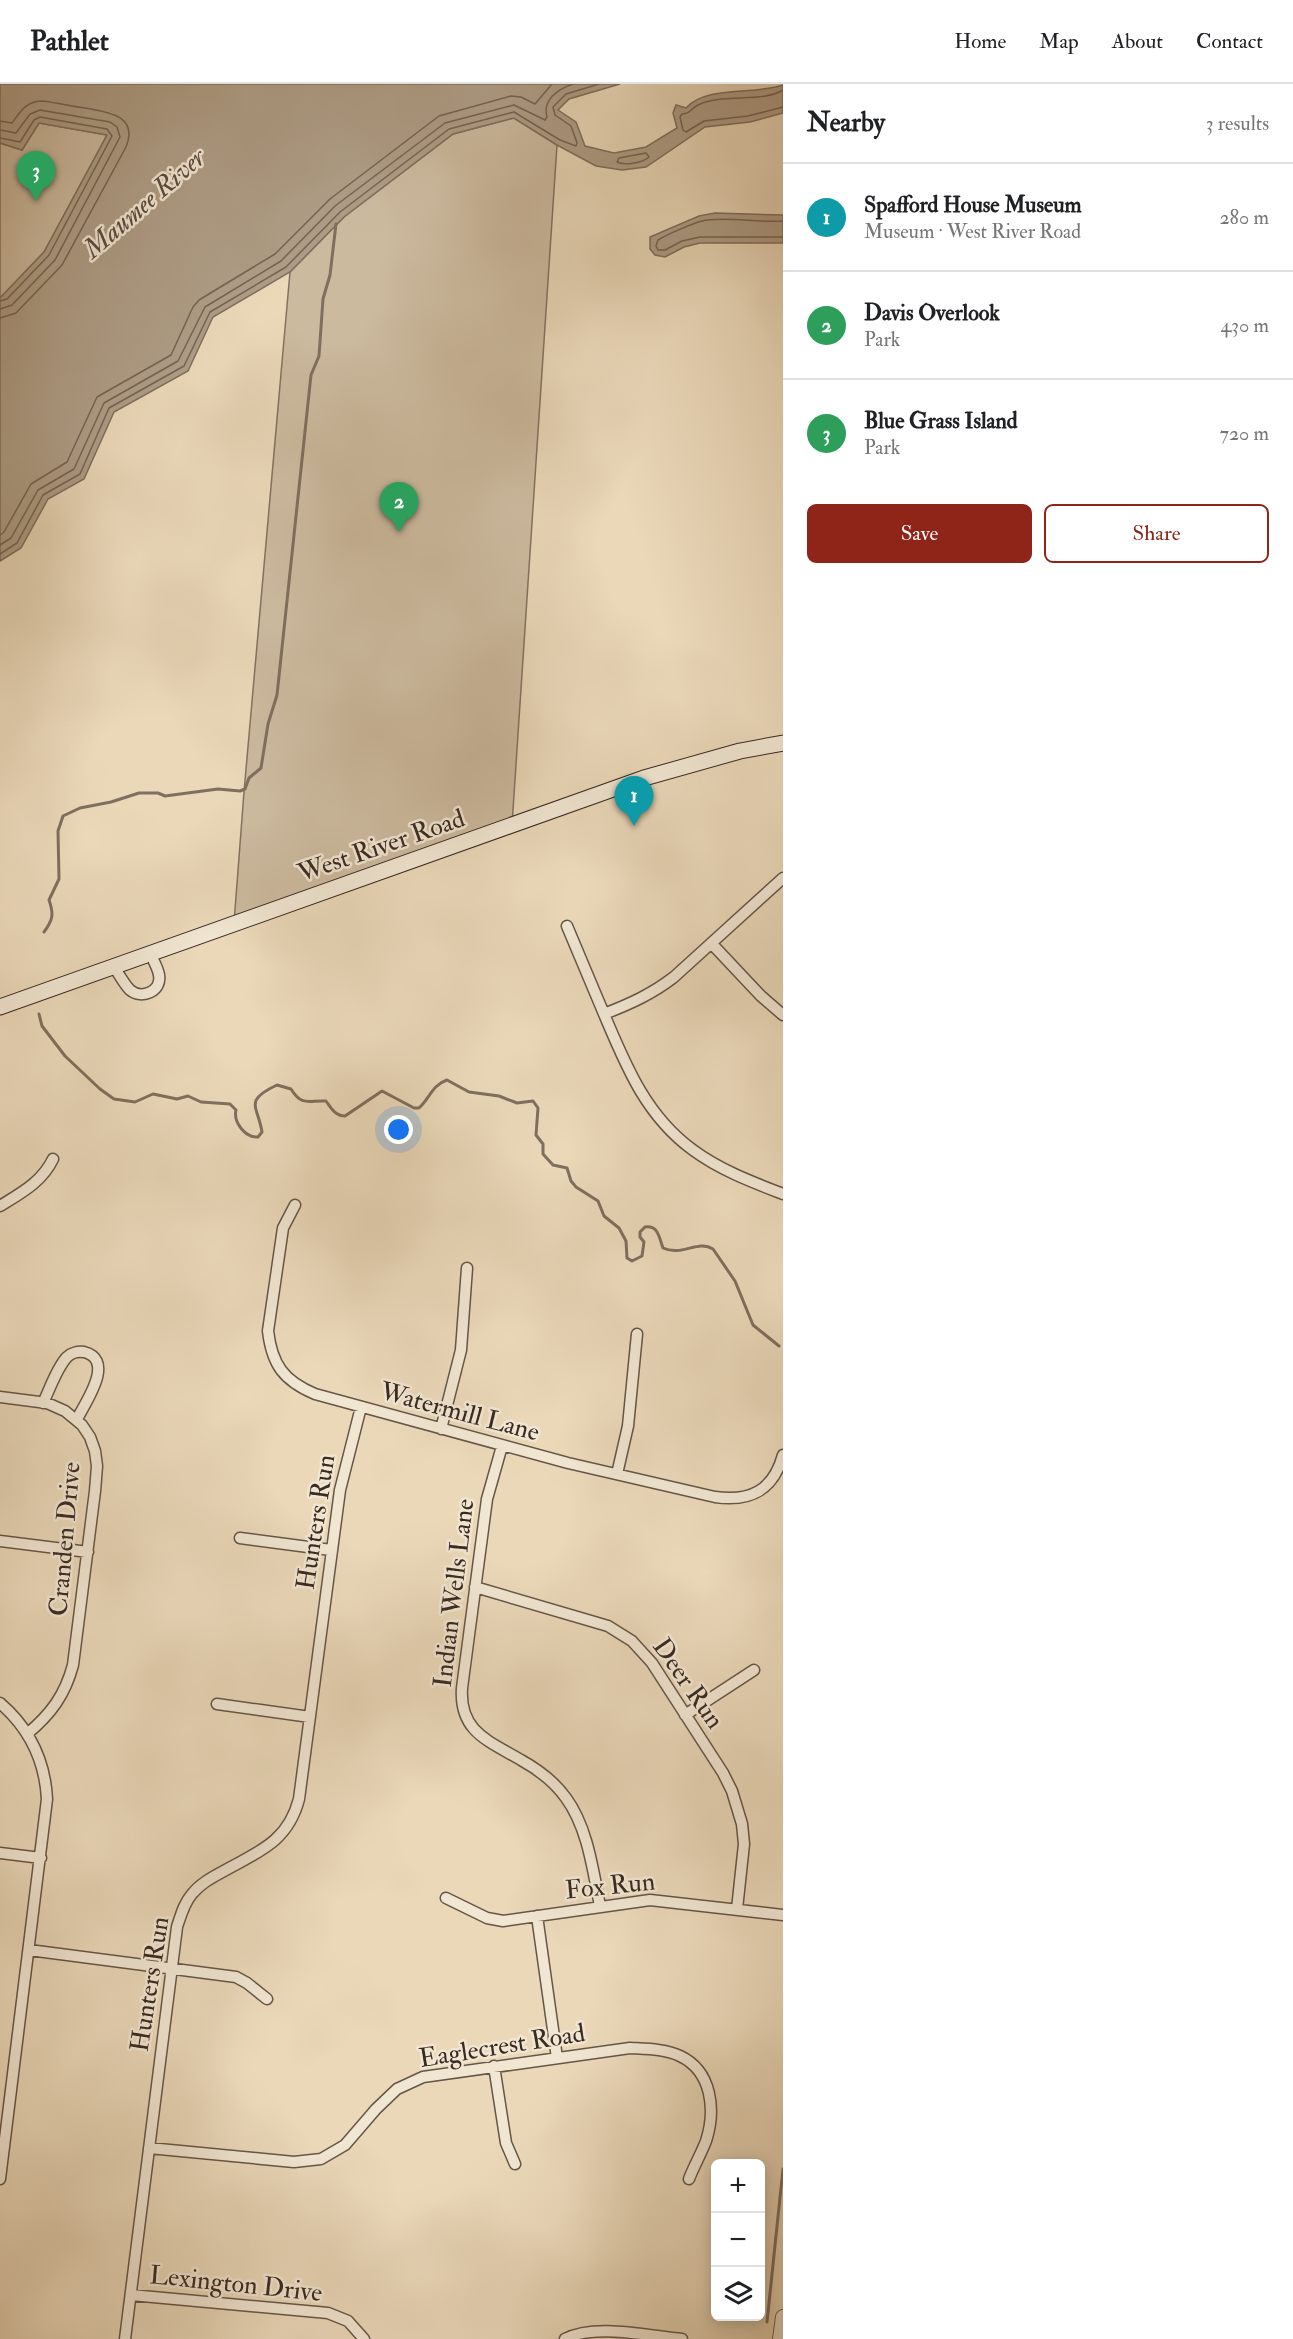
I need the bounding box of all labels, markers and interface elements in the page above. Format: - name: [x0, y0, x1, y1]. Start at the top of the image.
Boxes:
- text: Pathlet: [30, 24, 109, 59]
- text: Home: [954, 28, 1006, 55]
- text: Map: [1039, 28, 1079, 55]
- text: About: [1112, 28, 1163, 55]
- text: Contact: [1196, 28, 1263, 55]
- text: Nearby: [807, 107, 885, 139]
- text: 3 results: [1206, 111, 1269, 136]
- water label: Maumee River: [75, 140, 214, 267]
- pin: 3: [16, 152, 56, 201]
- text: Spafford House Museum: [864, 191, 1082, 219]
- text: 1: [823, 205, 830, 230]
- text: 280 m: [1219, 205, 1269, 230]
- text: Museum · West River Road: [864, 219, 1081, 244]
- text: Davis Overlook: [864, 299, 1000, 327]
- text: 2: [821, 313, 832, 338]
- text: 430 m: [1221, 313, 1269, 338]
- text: Park: [864, 327, 900, 352]
- text: Blue Grass Island: [864, 407, 1018, 435]
- text: 3: [823, 421, 830, 446]
- text: 720 m: [1220, 421, 1269, 446]
- text: Park: [864, 435, 900, 460]
- pin: 2: [380, 482, 418, 532]
- button: Save: [807, 504, 1032, 563]
- button: Share: [1044, 504, 1269, 563]
- pin: 1: [614, 776, 654, 826]
- street label: West River Road: [293, 802, 469, 890]
- your location: [384, 1115, 413, 1144]
- street label: Watermill Lane: [376, 1375, 543, 1449]
- street label: Hunters Run: [290, 1452, 342, 1592]
- street label: Cranden Drive: [42, 1461, 88, 1617]
- street label: Indian Wells Lane: [427, 1497, 481, 1689]
- street label: Deer Run: [645, 1632, 731, 1735]
- street label: Fox Run: [564, 1865, 657, 1907]
- street label: Hunters Run: [124, 1914, 176, 2054]
- street label: Eaglecrest Road: [417, 2017, 588, 2075]
- map controls: [711, 2159, 765, 2321]
- button: +: [711, 2159, 765, 2213]
- button: −: [711, 2213, 765, 2267]
- street label: Lexington Drive: [148, 2259, 324, 2309]
- button: layers: [711, 2267, 765, 2321]

